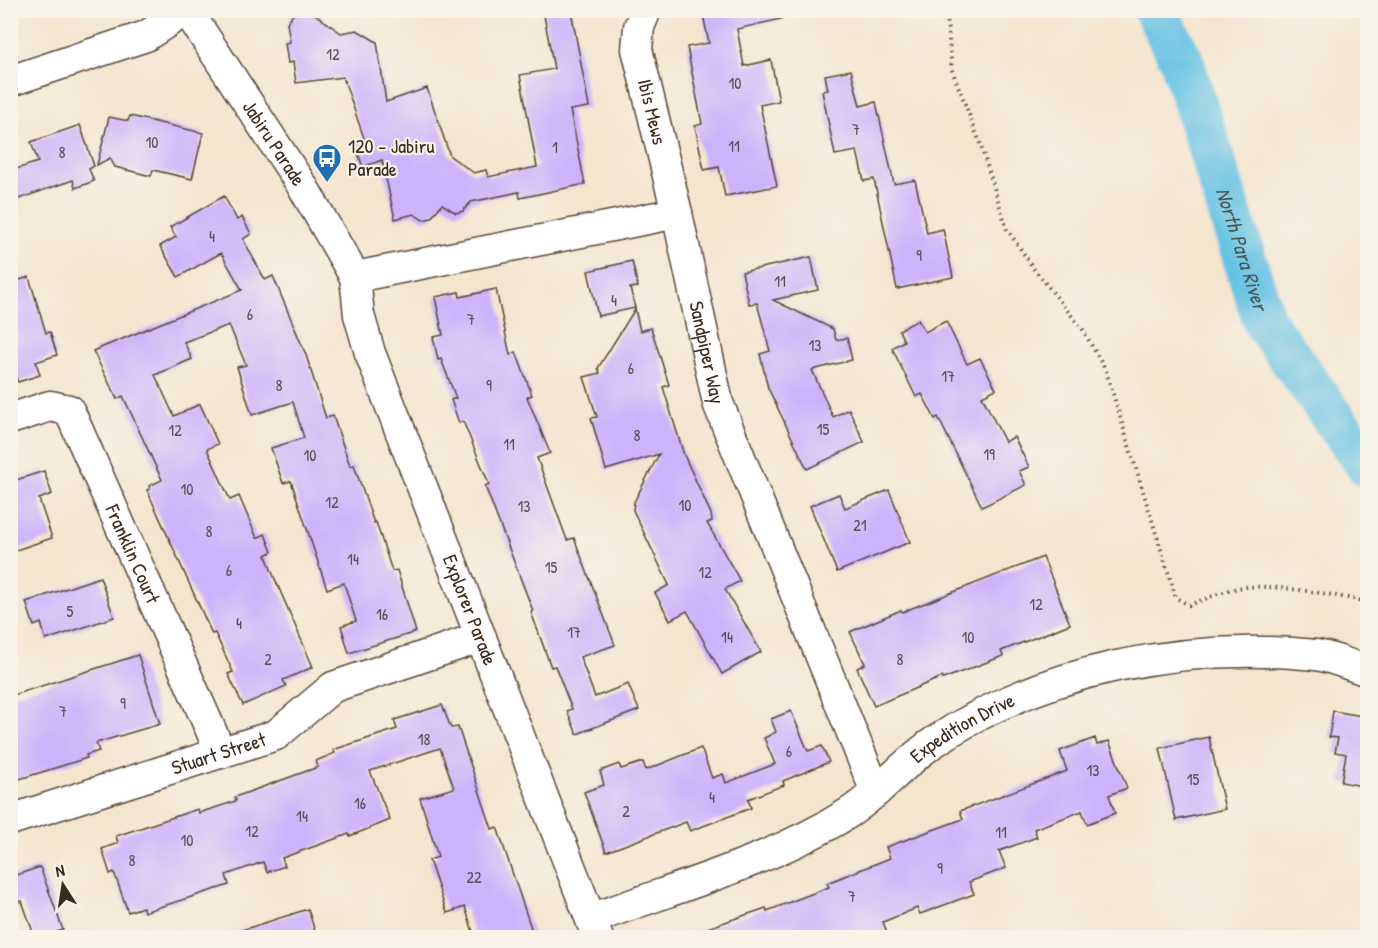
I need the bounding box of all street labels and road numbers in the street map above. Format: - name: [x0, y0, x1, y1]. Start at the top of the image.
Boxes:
- street label: Ibis Mews: [632, 76, 674, 147]
- street label: Jabiru Parade: [237, 95, 312, 191]
- street label: Sandpiper Way: [683, 299, 732, 406]
- street label: Franklin Court: [99, 499, 167, 609]
- street label: Explorer Parade: [437, 550, 504, 669]
- street label: Expedition Drive: [904, 686, 1019, 768]
- street label: Stuart Street: [168, 725, 270, 781]

